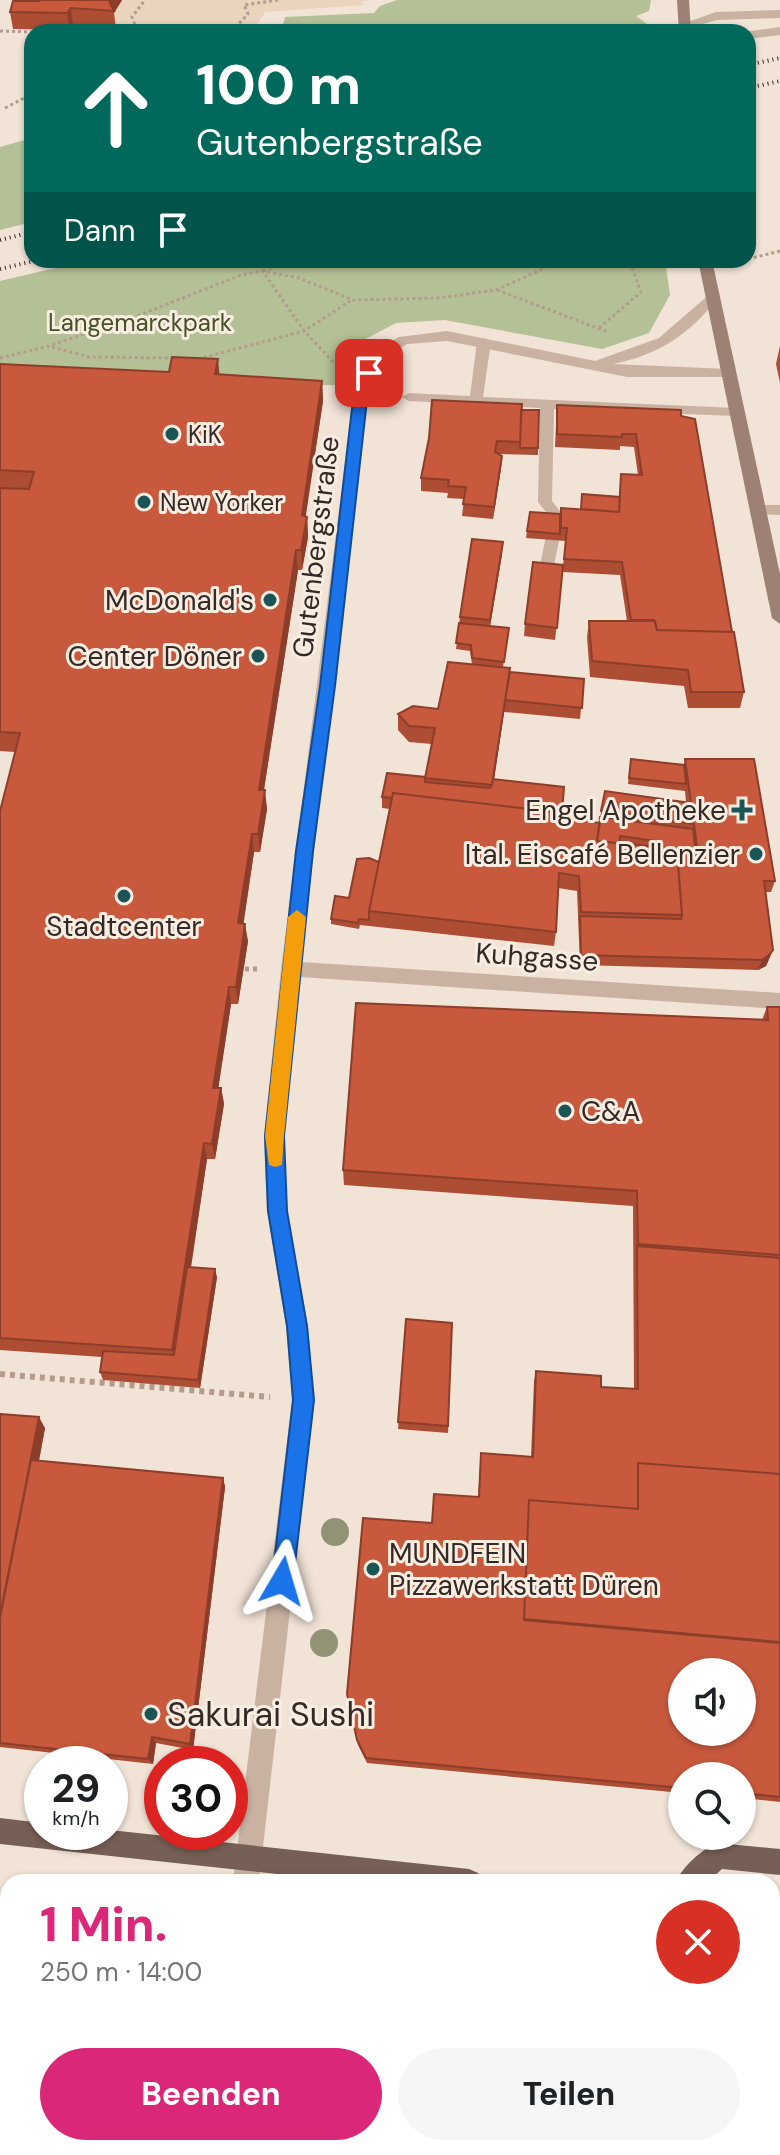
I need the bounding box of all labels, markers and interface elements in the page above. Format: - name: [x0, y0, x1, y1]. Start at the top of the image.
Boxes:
- text: 100 m: [196, 48, 361, 121]
- icon: ahead: [64, 56, 168, 160]
- text: Gutenbergstraße: [196, 119, 483, 166]
- icon: arrive: [151, 208, 195, 252]
- text: Dann: [64, 211, 135, 250]
- park label: Langemarckpark: [48, 307, 232, 338]
- pin: [335, 339, 403, 407]
- icon: arrive: [347, 351, 391, 395]
- place label: KiK: [188, 419, 222, 450]
- marker: KiK: [163, 425, 181, 443]
- street label: Gutenbergstraße: [284, 434, 348, 660]
- place label: New Yorker: [160, 487, 283, 518]
- marker: New Yorker: [135, 493, 153, 511]
- place label: McDonald's: [105, 582, 254, 619]
- marker: McDonald's: [261, 591, 279, 609]
- place label: Center Döner: [67, 638, 242, 675]
- marker: Center Döner: [249, 647, 267, 665]
- place label: Engel Apotheke: [525, 792, 726, 829]
- marker: Engel Apotheke: [733, 801, 751, 819]
- place label: Ital. Eiscafé Bellenzier: [465, 836, 740, 873]
- marker: Ital. Eiscafé Bellenzier: [747, 845, 765, 863]
- marker: Stadtcenter: [115, 887, 133, 905]
- place label: Stadtcenter: [46, 908, 202, 945]
- street label: Kuhgasse: [474, 934, 600, 980]
- place label: C&A: [581, 1093, 640, 1130]
- marker: C&A: [556, 1102, 574, 1120]
- place label: MUNDFEIN Pizzawerkstatt Düren: [389, 1535, 659, 1604]
- position arrow: [240, 1539, 324, 1623]
- marker: MUNDFEIN Pizzawerkstatt Düren: [364, 1560, 382, 1578]
- map controls: [668, 1658, 756, 1850]
- button: sound: [668, 1658, 756, 1746]
- place label: Sakurai Sushi: [167, 1692, 374, 1737]
- marker: Sakurai Sushi: [142, 1705, 160, 1723]
- speed limit sign: 30: [144, 1746, 248, 1850]
- text: 29: [52, 1762, 100, 1814]
- button: search: [668, 1762, 756, 1850]
- text: km/h: [52, 1805, 100, 1831]
- text: 1 Min.: [40, 1893, 167, 1956]
- button: close: [656, 1900, 740, 1984]
- text: 250 m · 14:00: [40, 1955, 202, 1989]
- button: Beenden: [40, 2048, 382, 2140]
- button: Teilen: [398, 2048, 740, 2140]

